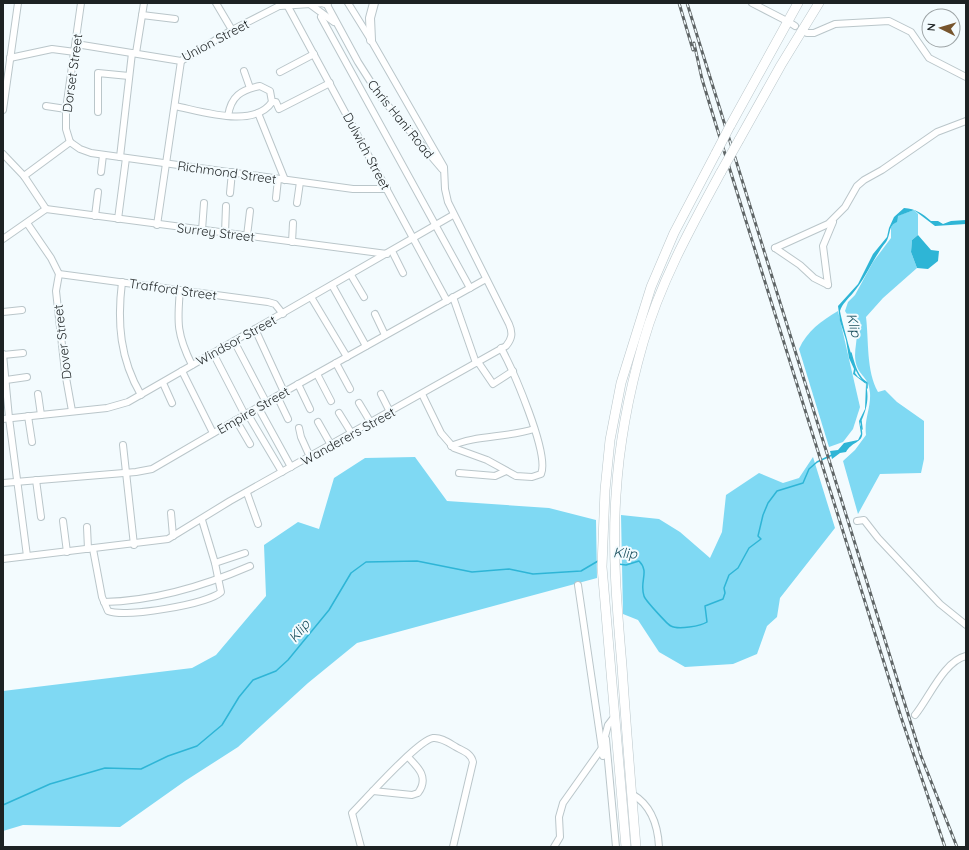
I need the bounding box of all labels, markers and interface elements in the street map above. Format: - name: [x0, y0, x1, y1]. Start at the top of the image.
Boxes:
- north arrow: [921, 8, 961, 48]
- street label: Union Street: [179, 16, 251, 64]
- text: N: [924, 22, 938, 32]
- street label: Dorset Street: [59, 33, 85, 113]
- street label: Chris Hani Road: [364, 76, 438, 162]
- street label: Dulwich Street: [340, 110, 394, 192]
- street label: Richmond Street: [176, 157, 278, 187]
- street label: Surrey Street: [176, 219, 256, 245]
- street label: Trafford Street: [128, 275, 218, 303]
- street label: Dover Street: [49, 304, 75, 380]
- street label: Windsor Street: [193, 311, 279, 369]
- water label: Klip: [842, 311, 866, 339]
- street label: Empire Street: [214, 383, 292, 437]
- street label: Wanderers Street: [298, 403, 398, 469]
- water label: Klip: [612, 543, 638, 563]
- water label: Klip: [284, 616, 314, 646]

